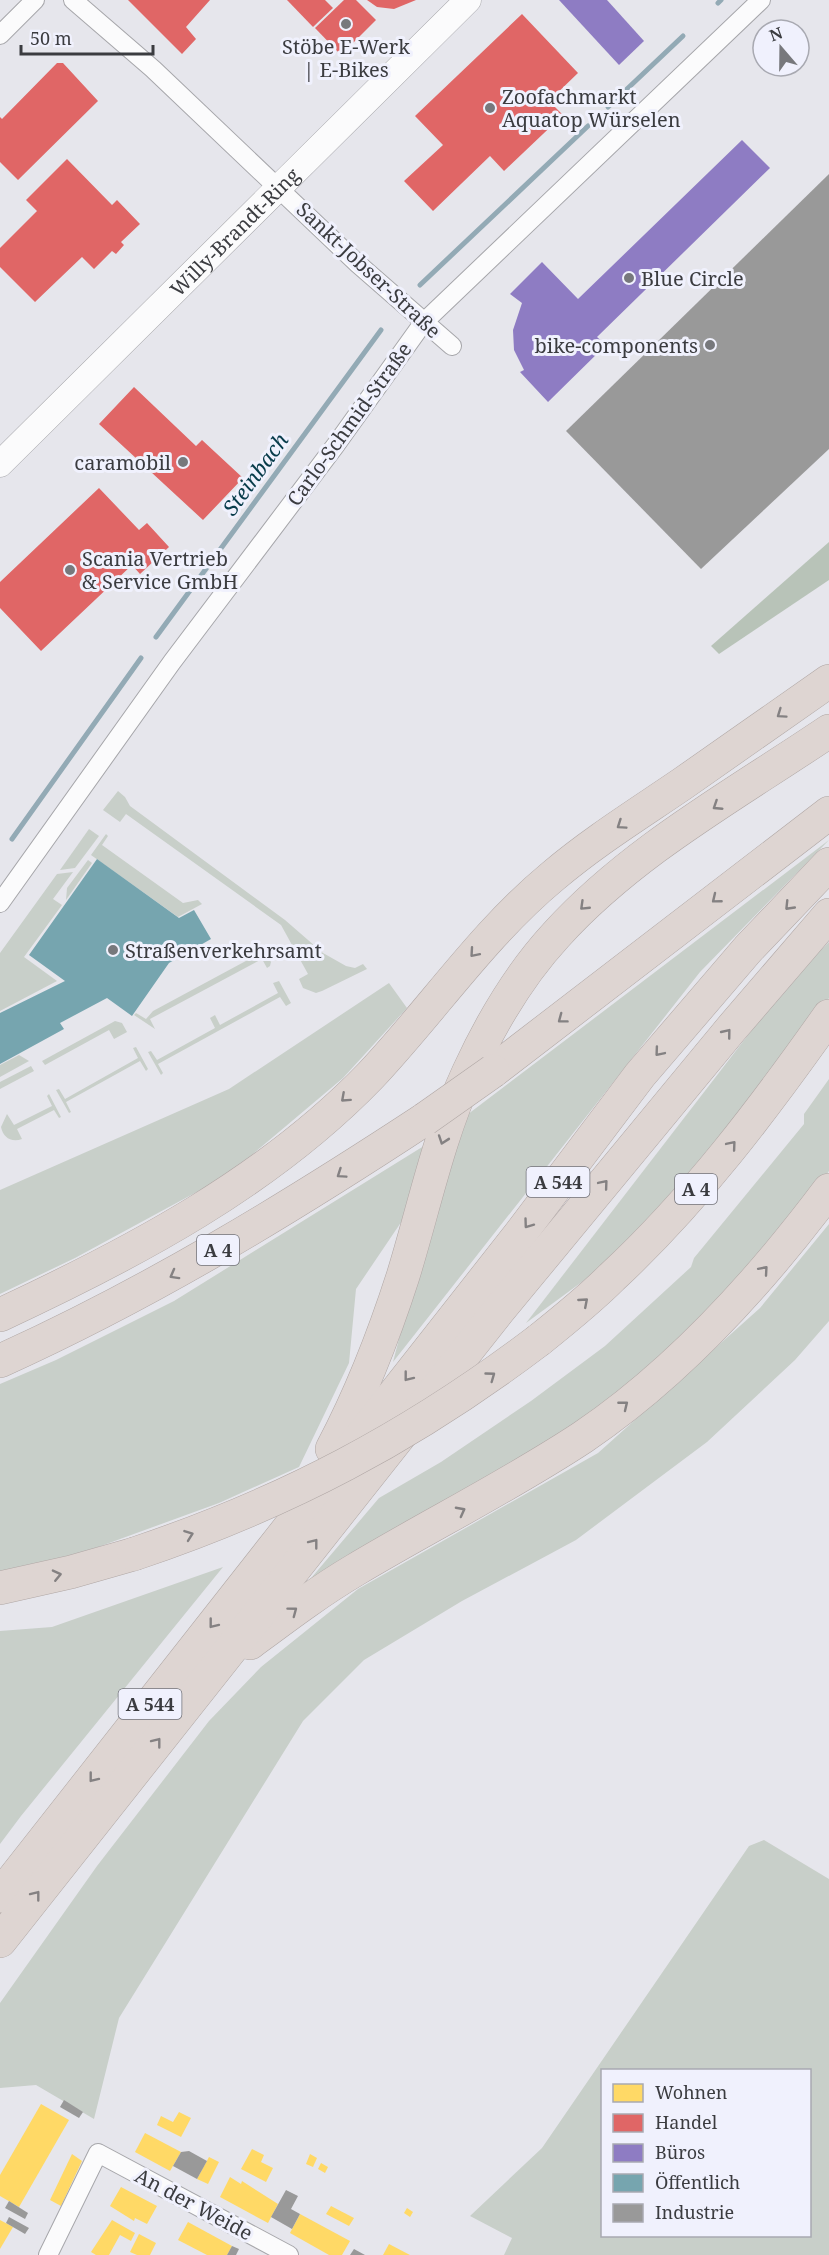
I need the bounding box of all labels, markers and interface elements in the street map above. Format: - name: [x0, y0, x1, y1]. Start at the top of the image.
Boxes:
- marker: Stöbe E-Werk | E-Bikes: [339, 17, 353, 31]
- scale bar: [21, 18, 153, 56]
- north arrow: [751, 18, 811, 78]
- text: N: [766, 21, 786, 46]
- text: 50 m: [30, 26, 72, 50]
- place label: Stöbe E-Werk | E-Bikes: [282, 33, 410, 83]
- place label: Zoofachmarkt Aquatop Würselen: [502, 83, 681, 133]
- marker: Zoofachmarkt Aquatop Würselen: [483, 101, 497, 115]
- street label: Willy-Brandt-Ring: [164, 161, 305, 302]
- street label: Sankt-Jobser-Straße: [291, 196, 447, 344]
- place label: Blue Circle: [641, 265, 744, 292]
- marker: Blue Circle: [622, 271, 636, 285]
- place label: bike-components: [534, 332, 698, 359]
- street label: Carlo-Schmid-Straße: [280, 337, 418, 511]
- marker: bike-components: [703, 338, 717, 352]
- water label: Steinbach: [216, 427, 295, 521]
- place label: caramobil: [74, 449, 171, 476]
- marker: caramobil: [176, 455, 190, 469]
- place label: Scania Vertrieb & Service GmbH: [82, 545, 238, 595]
- marker: Scania Vertrieb & Service GmbH: [63, 563, 77, 577]
- one-way arrow: [777, 707, 788, 718]
- one-way arrow: [712, 799, 723, 810]
- one-way arrow: [616, 818, 627, 829]
- one-way arrow: [712, 892, 723, 903]
- one-way arrow: [581, 898, 592, 909]
- one-way arrow: [785, 899, 796, 910]
- place label: Straßenverkehrsamt: [125, 937, 322, 964]
- marker: Straßenverkehrsamt: [106, 943, 120, 957]
- one-way arrow: [470, 946, 481, 957]
- one-way arrow: [557, 1011, 568, 1022]
- one-way arrow: [720, 1029, 731, 1040]
- one-way arrow: [656, 1045, 667, 1056]
- one-way arrow: [341, 1091, 352, 1102]
- one-way arrow: [437, 1134, 450, 1145]
- one-way arrow: [724, 1141, 735, 1152]
- one-way arrow: [337, 1167, 348, 1178]
- road number: A 544: [526, 1167, 590, 1197]
- road number: A 4: [675, 1174, 717, 1204]
- one-way arrow: [596, 1180, 607, 1191]
- one-way arrow: [524, 1217, 535, 1228]
- road number: A 4: [197, 1235, 239, 1265]
- one-way arrow: [757, 1266, 768, 1277]
- one-way arrow: [170, 1268, 180, 1279]
- one-way arrow: [577, 1299, 588, 1310]
- one-way arrow: [404, 1370, 415, 1381]
- one-way arrow: [484, 1372, 495, 1383]
- one-way arrow: [617, 1402, 628, 1413]
- one-way arrow: [455, 1507, 465, 1518]
- one-way arrow: [183, 1530, 194, 1542]
- one-way arrow: [307, 1539, 318, 1550]
- one-way arrow: [52, 1570, 62, 1583]
- one-way arrow: [287, 1607, 298, 1618]
- one-way arrow: [210, 1618, 221, 1629]
- road number: A 544: [118, 1689, 182, 1719]
- one-way arrow: [150, 1738, 161, 1749]
- one-way arrow: [89, 1771, 100, 1782]
- one-way arrow: [29, 1891, 40, 1902]
- legend: [601, 2069, 811, 2237]
- text: Wohnen: [655, 2080, 728, 2104]
- text: Handel: [655, 2110, 718, 2134]
- text: Büros: [655, 2140, 705, 2164]
- street label: An der Weide: [130, 2162, 258, 2246]
- text: Öffentlich: [655, 2170, 740, 2194]
- text: Industrie: [655, 2200, 734, 2224]

